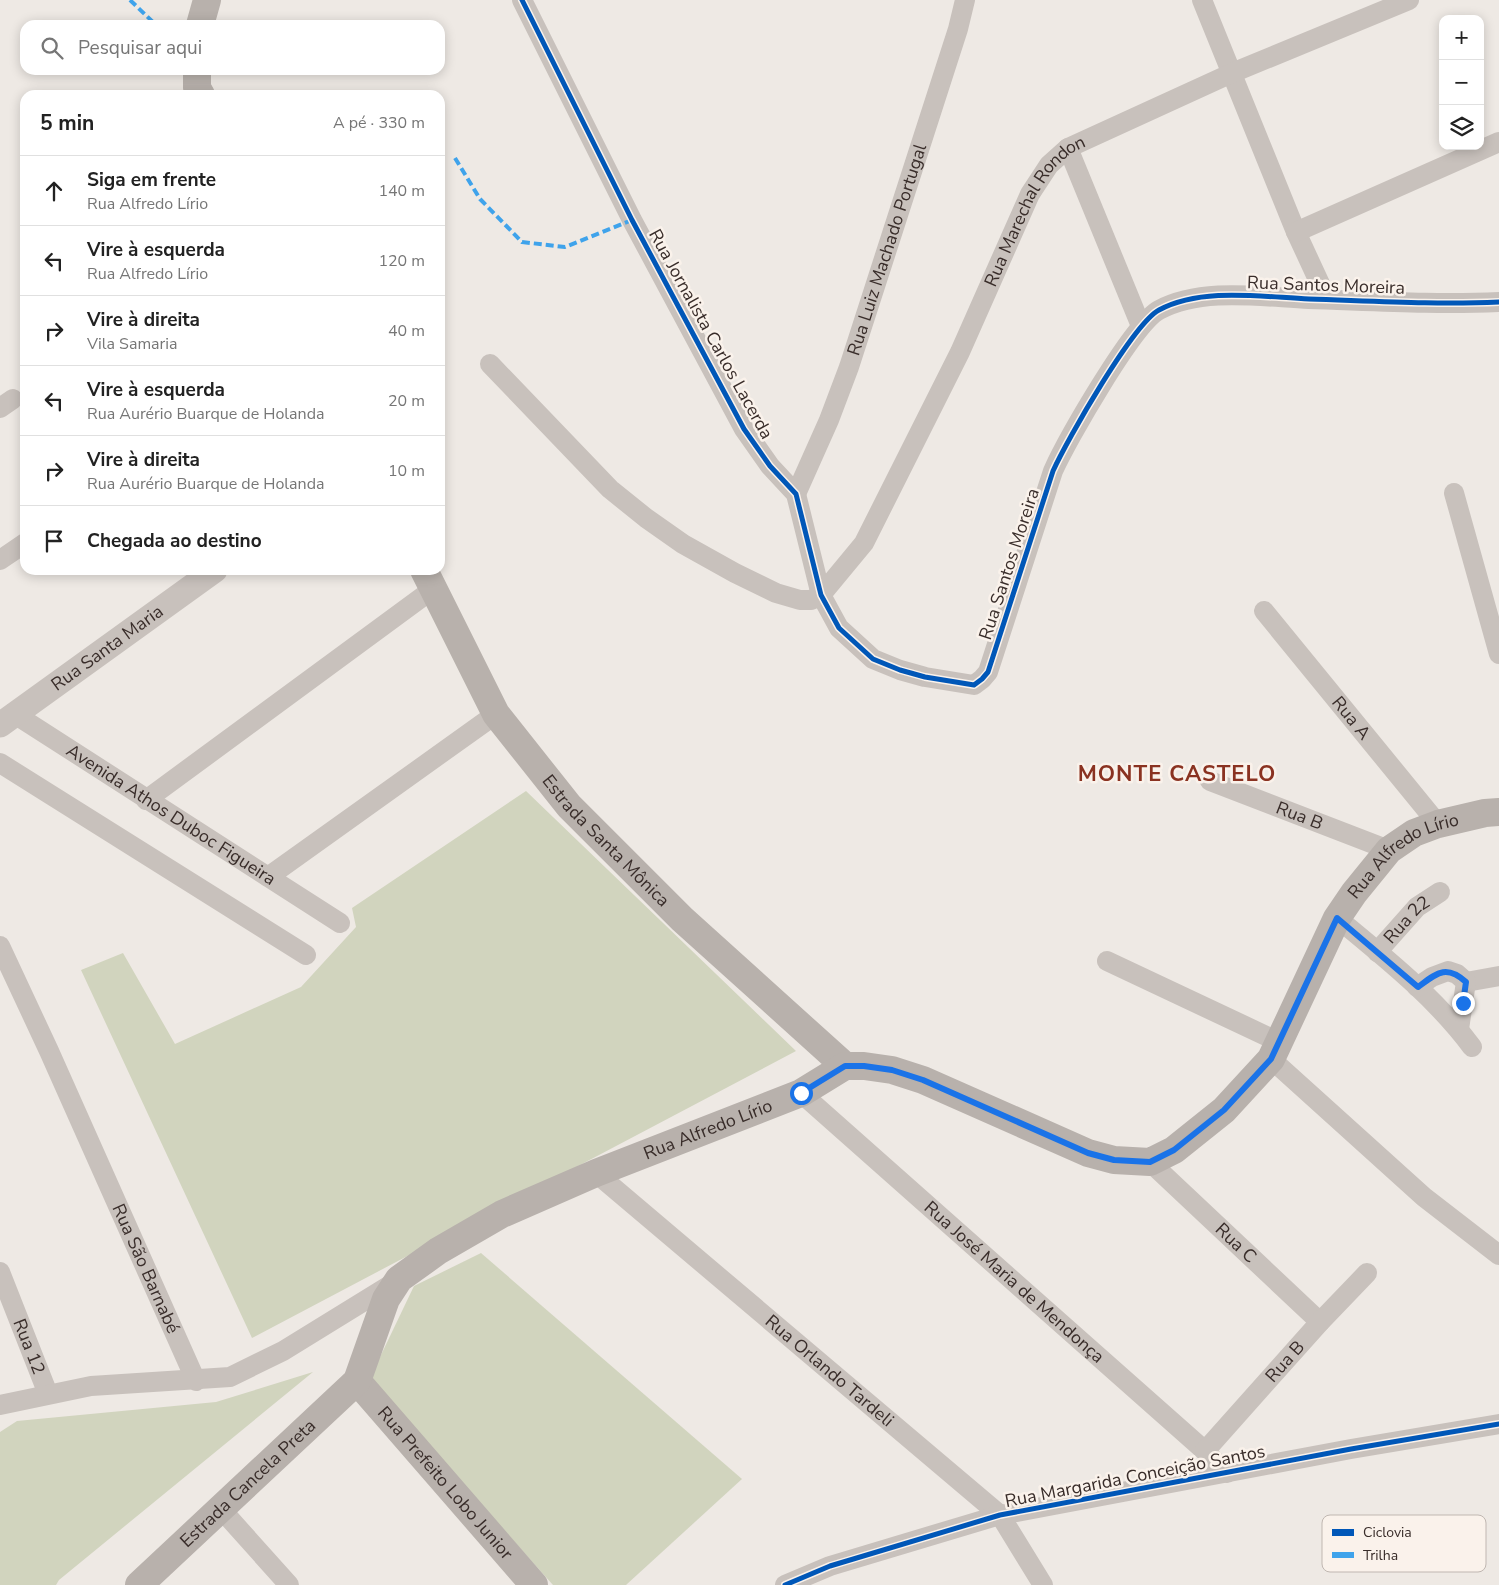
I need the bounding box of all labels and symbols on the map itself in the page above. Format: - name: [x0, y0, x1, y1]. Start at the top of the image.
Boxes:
- street label: Rua Marechal Rondon: [978, 130, 1089, 290]
- street label: Rua Luiz Machado Portugal: [841, 140, 932, 359]
- street label: Rua Jornalista Carlos Lacerda: [643, 225, 779, 443]
- street label: Rua Santos Moreira: [1247, 270, 1405, 300]
- street label: Rua Santos Moreira: [973, 485, 1045, 643]
- street label: Rua Santa Maria: [46, 599, 168, 696]
- street label: Rua A: [1326, 691, 1376, 745]
- street label: Avenida Athos Duboc Figueira: [62, 738, 281, 891]
- district label: MONTE CASTELO: [1078, 759, 1276, 789]
- street label: Estrada Santa Mônica: [537, 770, 675, 912]
- street label: Rua B: [1273, 796, 1327, 835]
- street label: Rua Alfredo Lírio: [1342, 808, 1461, 904]
- street label: Rua 22: [1378, 890, 1434, 949]
- route end: [1452, 992, 1475, 1015]
- route start: [790, 1082, 813, 1105]
- street label: Rua Alfredo Lírio: [640, 1093, 776, 1165]
- street label: Rua José Maria de Mendonça: [919, 1196, 1110, 1368]
- street label: Rua São Barnabé: [107, 1200, 185, 1337]
- street label: Rua C: [1210, 1218, 1262, 1268]
- street label: Rua Orlando Tardeli: [760, 1309, 899, 1432]
- street label: Rua 12: [8, 1315, 51, 1378]
- street label: Rua B: [1260, 1335, 1310, 1388]
- street label: Rua Prefeito Lobo Junior: [372, 1401, 519, 1565]
- street label: Estrada Cancela Preta: [175, 1414, 321, 1553]
- street label: Rua Margarida Conceição Santos: [1003, 1439, 1267, 1513]
- legend: [1322, 1515, 1486, 1572]
- text: Ciclovia: [1363, 1523, 1412, 1542]
- text: Trilha: [1363, 1546, 1398, 1565]

